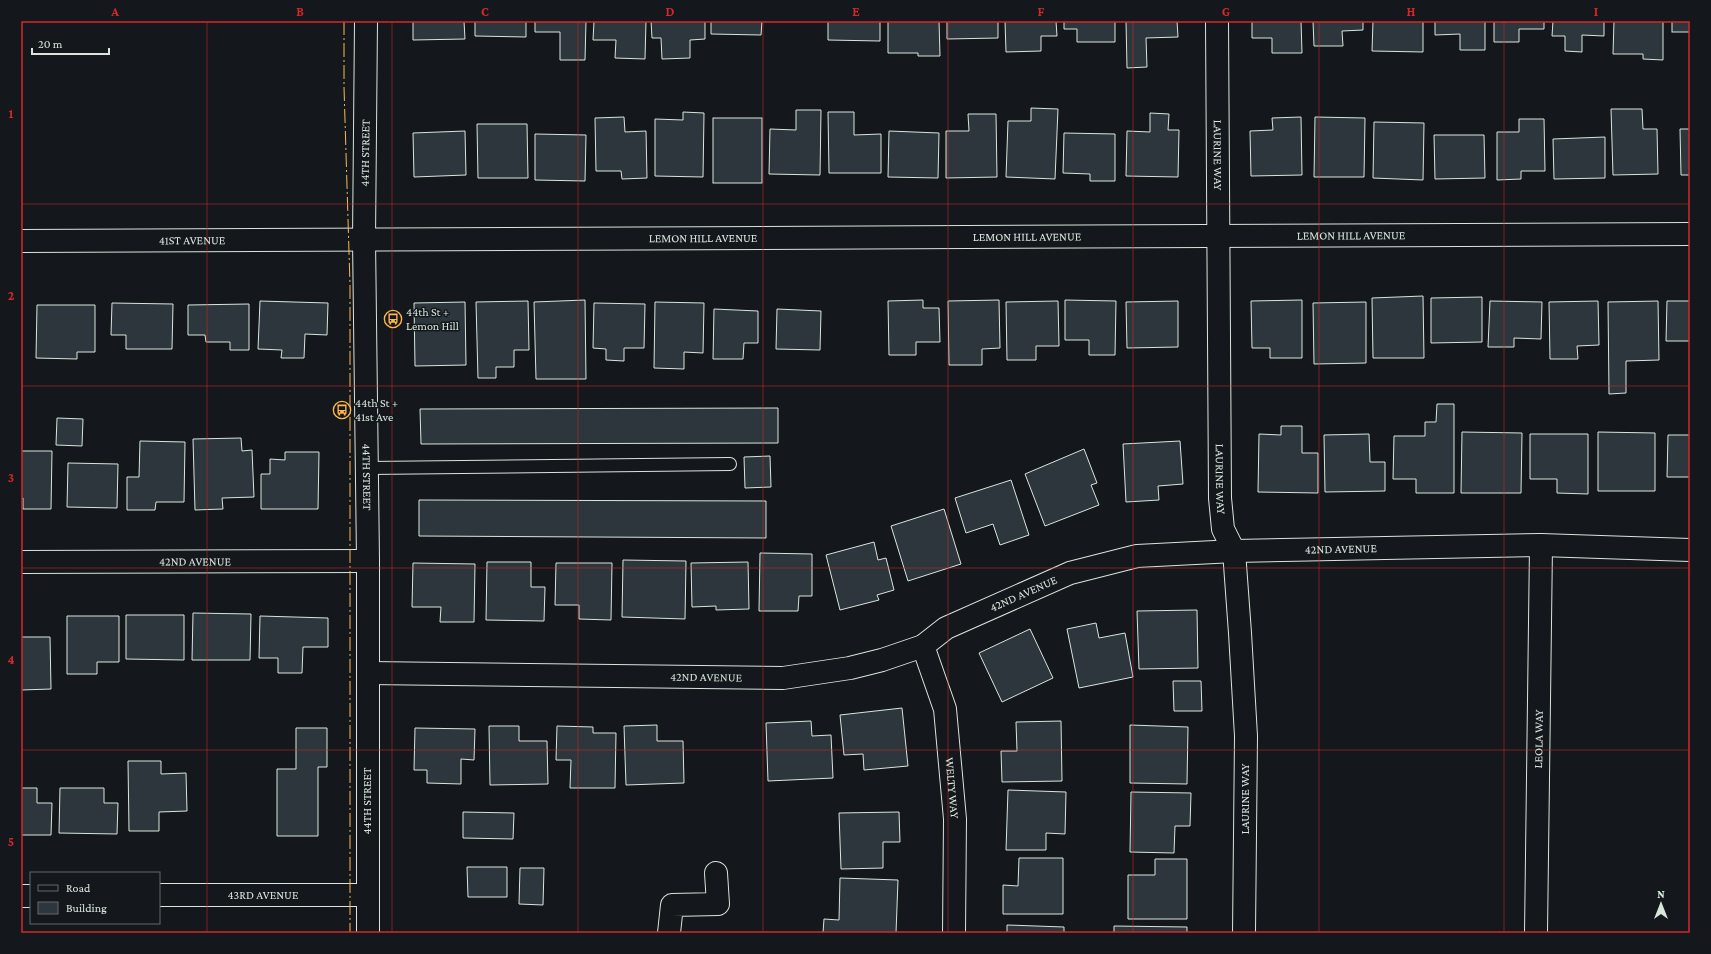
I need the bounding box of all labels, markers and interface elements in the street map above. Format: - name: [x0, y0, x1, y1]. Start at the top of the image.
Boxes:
- text: A: [110, 4, 119, 19]
- text: B: [296, 4, 304, 19]
- text: C: [481, 4, 489, 19]
- text: D: [666, 4, 675, 19]
- text: E: [852, 4, 860, 19]
- text: F: [1038, 4, 1045, 19]
- text: G: [1222, 4, 1230, 19]
- text: H: [1407, 4, 1416, 19]
- text: I: [1594, 4, 1598, 19]
- scale bar: [32, 30, 109, 56]
- text: 20 m: [38, 37, 63, 51]
- text: 1: [9, 106, 14, 121]
- street label: 44TH STREET: [357, 119, 373, 187]
- street label: LAURINE WAY: [1211, 120, 1225, 191]
- street label: LEMON HILL AVENUE: [1297, 228, 1406, 243]
- street label: LEMON HILL AVENUE: [973, 230, 1082, 244]
- street label: LEMON HILL AVENUE: [649, 231, 758, 245]
- street label: 41ST AVENUE: [159, 233, 226, 247]
- text: 2: [8, 288, 15, 303]
- place label: 44th St + Lemon Hill: [406, 305, 459, 333]
- bus stop icon: 44th St + Lemon Hill: [383, 309, 403, 329]
- place label: 44th St + 41st Ave: [355, 396, 398, 424]
- bus stop icon: 44th St + 41st Ave: [332, 400, 352, 420]
- street label: 44TH STREET: [360, 443, 374, 511]
- street label: LAURINE WAY: [1213, 444, 1229, 516]
- text: 3: [8, 470, 14, 485]
- street label: 42ND AVENUE: [1305, 541, 1377, 557]
- street label: 42ND AVENUE: [159, 554, 232, 569]
- street label: 42ND AVENUE: [988, 572, 1060, 615]
- text: 4: [7, 652, 15, 667]
- street label: 42ND AVENUE: [670, 670, 743, 685]
- street label: LEOLA WAY: [1531, 709, 1546, 769]
- street label: WELTY WAY: [942, 757, 962, 820]
- street label: LAURINE WAY: [1238, 763, 1252, 834]
- street label: 44TH STREET: [360, 767, 374, 835]
- text: 5: [8, 834, 14, 849]
- legend: [30, 872, 160, 924]
- text: Road: [66, 881, 91, 895]
- north arrow: [1641, 884, 1681, 924]
- street label: 43RD AVENUE: [228, 888, 299, 902]
- text: N: [1657, 888, 1665, 900]
- text: Building: [66, 901, 107, 915]

